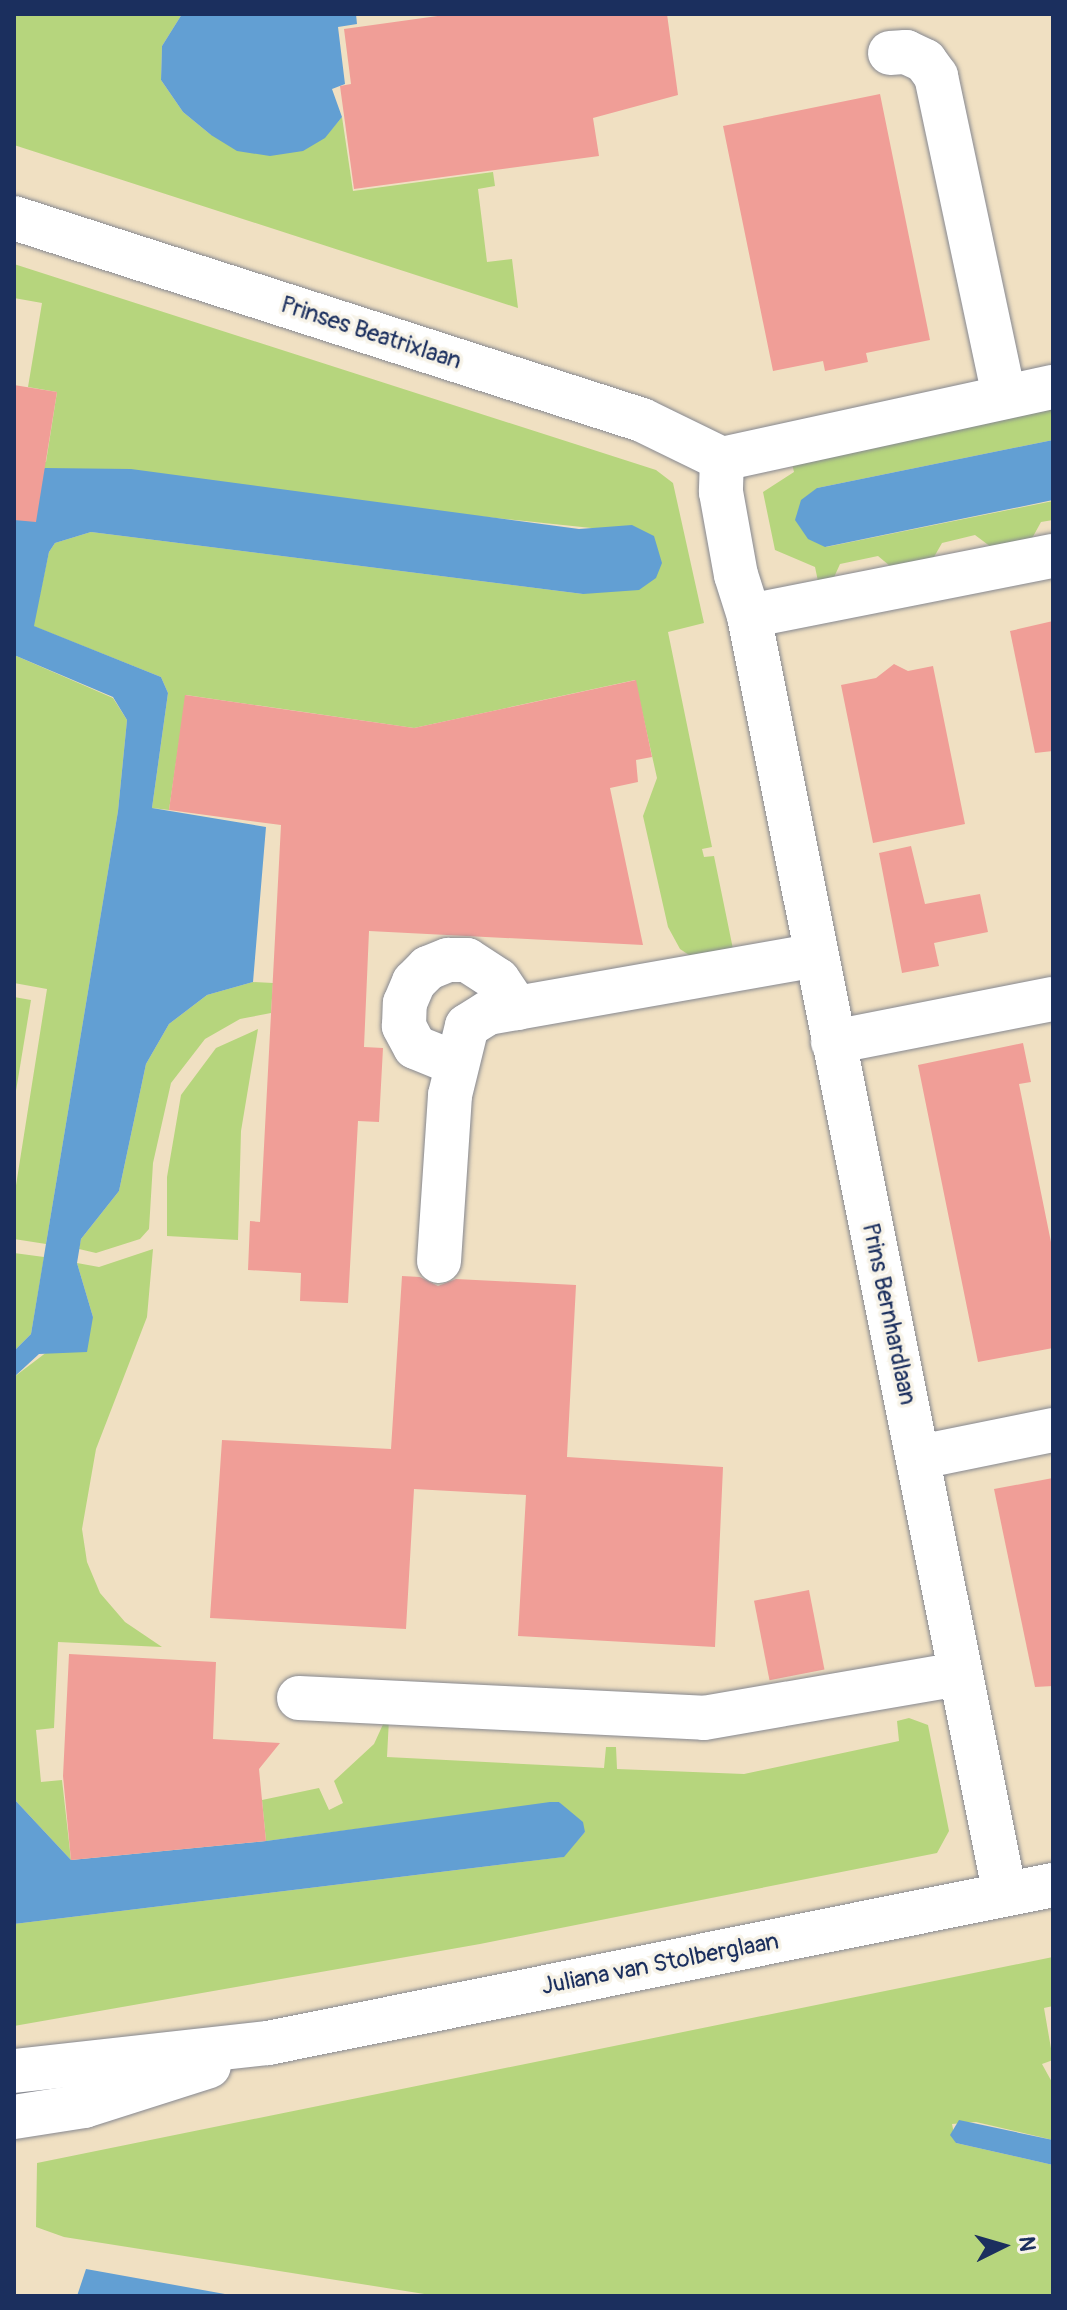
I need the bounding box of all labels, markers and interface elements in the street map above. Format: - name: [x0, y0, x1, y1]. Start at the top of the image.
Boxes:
- street label: Prinses Beatrixlaan: [277, 290, 465, 376]
- street label: Prins Bernhardlaan: [856, 1220, 922, 1408]
- street label: Juliana van Stolberglaan: [539, 1927, 781, 2001]
- north arrow: [963, 2206, 1043, 2286]
- text: N: [1012, 2235, 1042, 2253]

